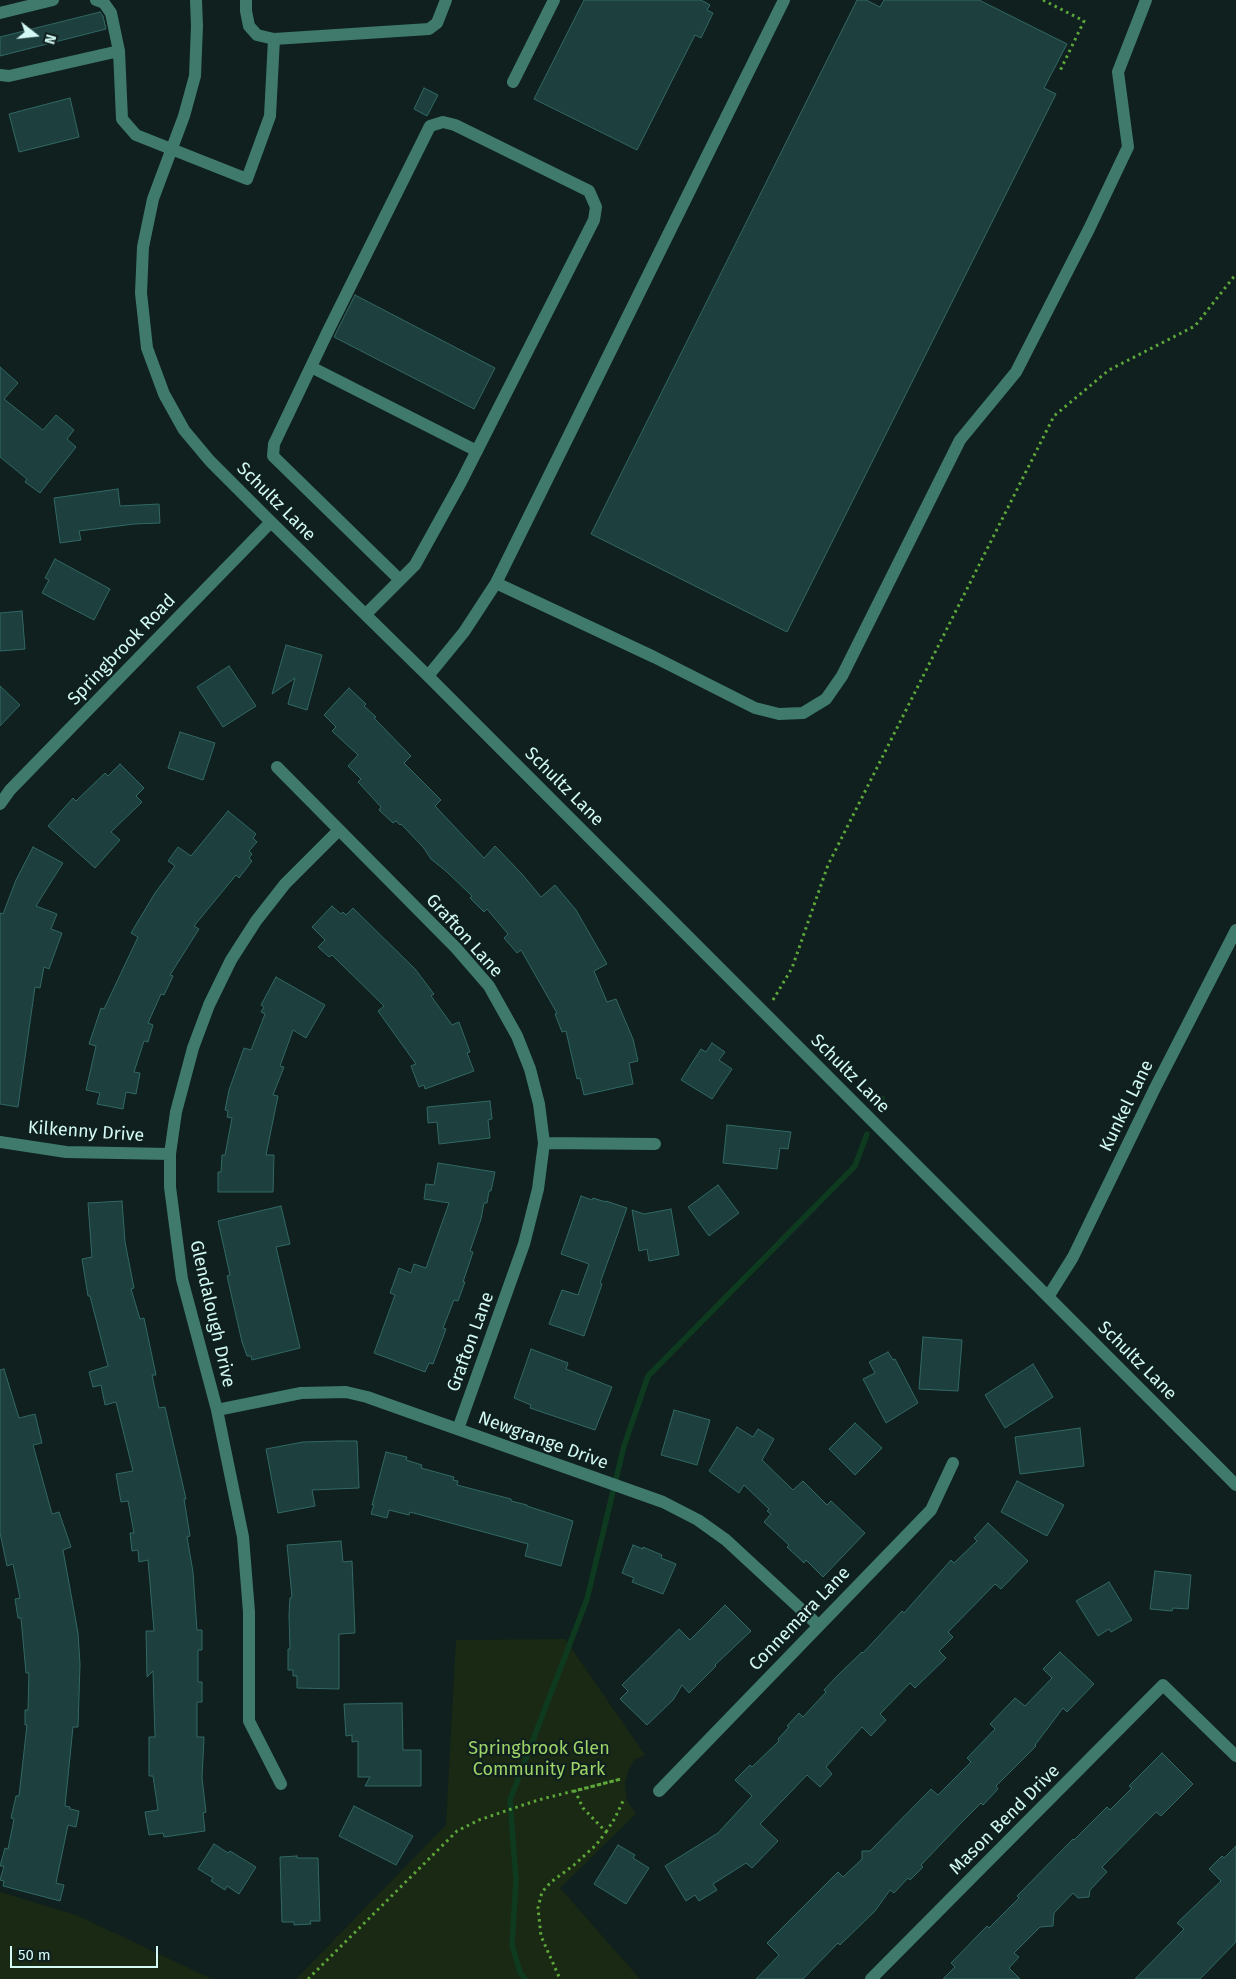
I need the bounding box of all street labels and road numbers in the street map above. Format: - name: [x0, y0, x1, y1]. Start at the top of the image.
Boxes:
- street label: Schultz Lane: [232, 458, 320, 546]
- street label: Springbrook Road: [64, 590, 180, 710]
- street label: Schultz Lane: [520, 743, 608, 831]
- street label: Grafton Lane: [421, 890, 507, 982]
- street label: Schultz Lane: [806, 1030, 894, 1118]
- street label: Kunkel Lane: [1096, 1057, 1158, 1155]
- street label: Kilkenny Drive: [27, 1117, 145, 1147]
- street label: Glendalough Drive: [185, 1238, 239, 1390]
- street label: Grafton Lane: [443, 1289, 499, 1395]
- street label: Schultz Lane: [1093, 1317, 1181, 1405]
- street label: Newgrange Drive: [475, 1407, 611, 1475]
- street label: Connemara Lane: [745, 1563, 855, 1675]
- street label: Mason Bend Drive: [945, 1760, 1065, 1880]

